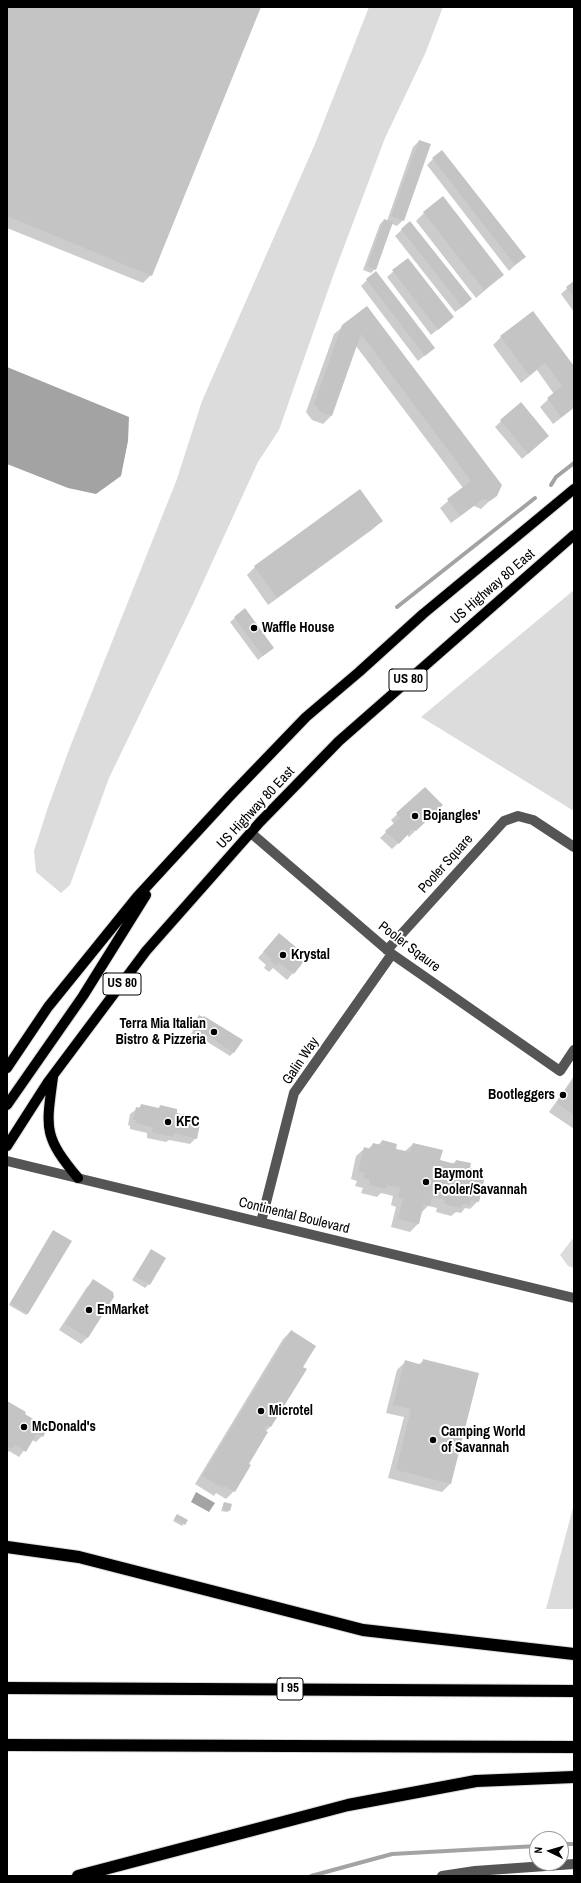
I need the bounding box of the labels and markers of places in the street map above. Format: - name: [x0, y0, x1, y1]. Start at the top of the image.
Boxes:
- place label: Waffle House: [262, 620, 334, 636]
- marker: Waffle House: [249, 623, 259, 633]
- place label: Bojangles': [423, 808, 481, 824]
- marker: Bojangles': [410, 811, 420, 821]
- place label: Krystal: [291, 947, 330, 963]
- marker: Krystal: [278, 950, 288, 960]
- place label: Terra Mia Italian Bistro & Pizzeria: [115, 1016, 206, 1048]
- marker: Terra Mia Italian Bistro & Pizzeria: [209, 1027, 219, 1037]
- place label: Bootleggers: [488, 1087, 555, 1103]
- marker: Bootleggers: [558, 1090, 568, 1100]
- place label: KFC: [176, 1114, 200, 1130]
- marker: KFC: [163, 1117, 173, 1127]
- place label: Baymont Pooler/Savannah: [434, 1166, 527, 1198]
- marker: Baymont Pooler/Savannah: [421, 1177, 431, 1187]
- place label: EnMarket: [97, 1302, 149, 1318]
- marker: EnMarket: [84, 1305, 94, 1315]
- place label: Microtel: [269, 1403, 313, 1419]
- marker: Microtel: [256, 1406, 266, 1416]
- place label: McDonald's: [32, 1419, 96, 1435]
- marker: McDonald's: [19, 1422, 29, 1432]
- place label: Camping World of Savannah: [441, 1424, 526, 1456]
- marker: Camping World of Savannah: [428, 1435, 438, 1445]

